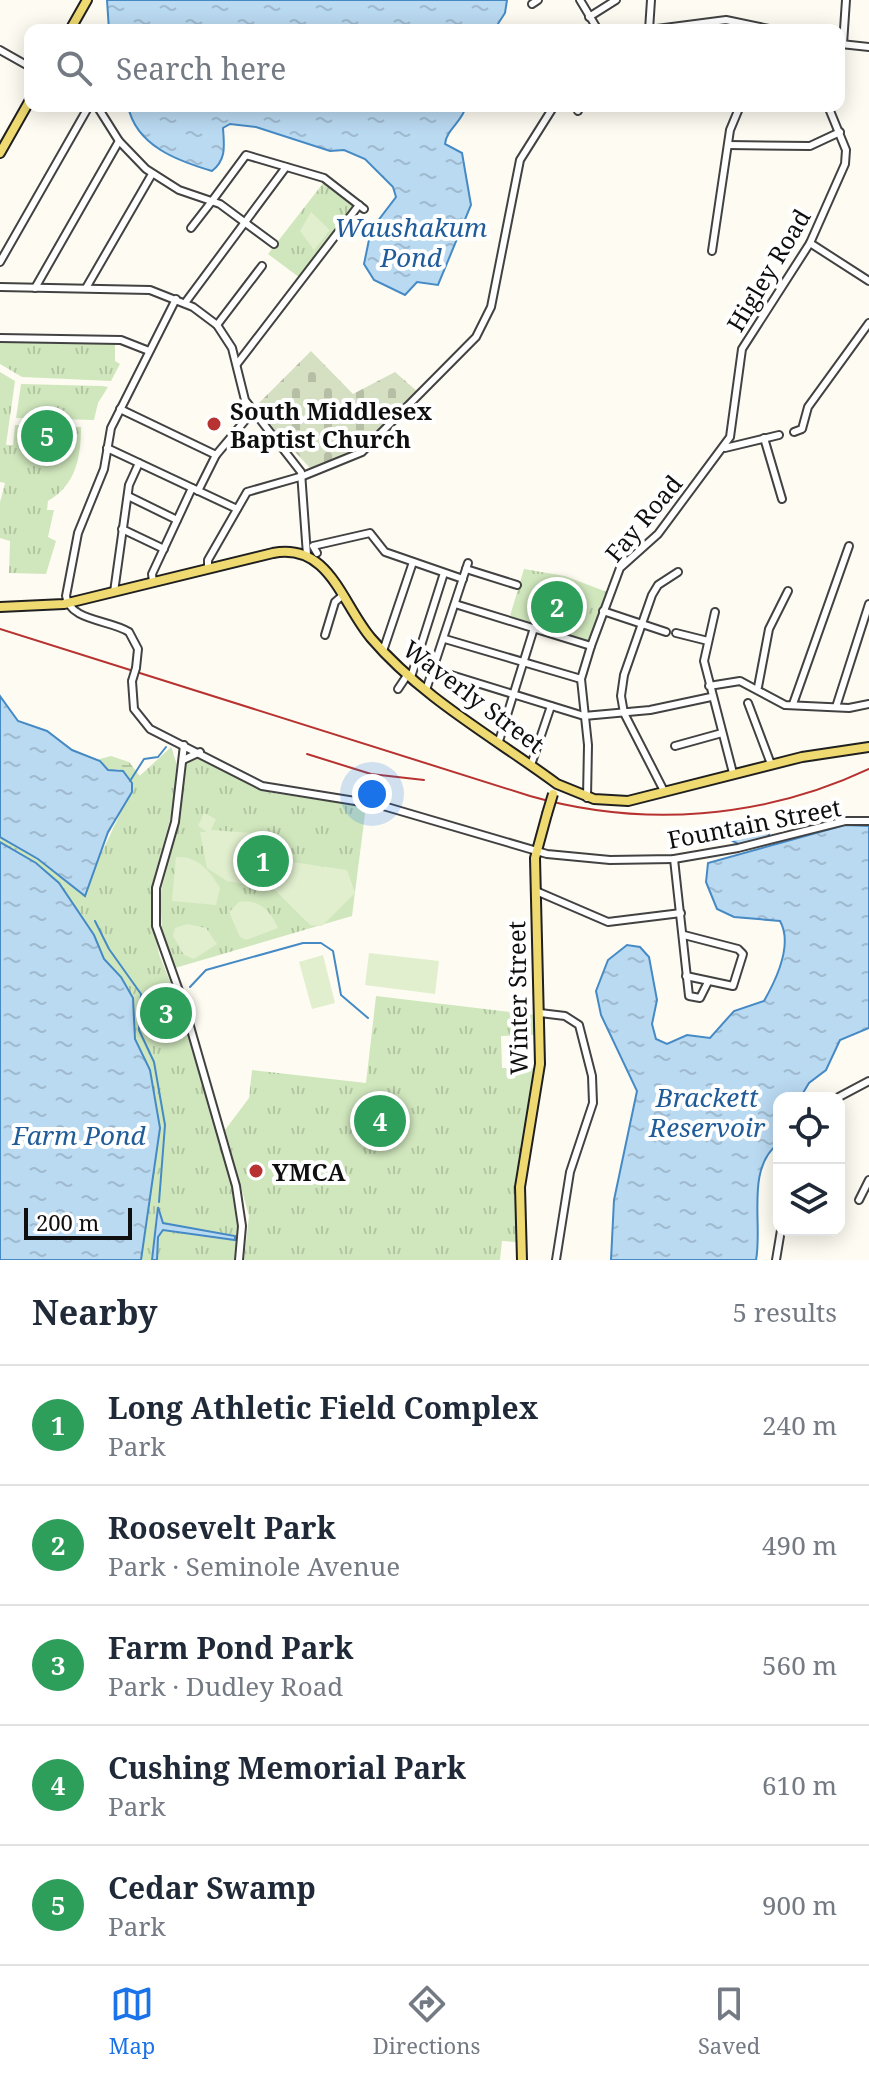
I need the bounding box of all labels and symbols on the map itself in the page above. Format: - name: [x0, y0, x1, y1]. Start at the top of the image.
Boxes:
- street label: Higley Road: [718, 202, 818, 337]
- water label: Waushakum Pond: [335, 209, 487, 275]
- place label: South Middlesex Baptist Church: [230, 394, 433, 455]
- pin: 5: [21, 406, 73, 466]
- marker: South Middlesex Baptist Church: [205, 415, 223, 433]
- street label: Fay Road: [597, 467, 689, 568]
- pin: 2: [531, 577, 583, 637]
- street label: Waverly Street: [397, 632, 551, 760]
- your location: [352, 774, 392, 814]
- street label: Fountain Street: [664, 790, 844, 856]
- pin: 1: [237, 831, 289, 891]
- street label: Winter Street: [499, 921, 535, 1075]
- pin: 3: [140, 983, 192, 1043]
- water label: Brackett Reservoir: [648, 1079, 766, 1145]
- pin: 4: [354, 1091, 406, 1151]
- water label: Farm Pond: [11, 1117, 147, 1153]
- place label: YMCA: [272, 1155, 347, 1188]
- marker: YMCA: [247, 1162, 265, 1180]
- scale bar: [24, 1204, 132, 1240]

